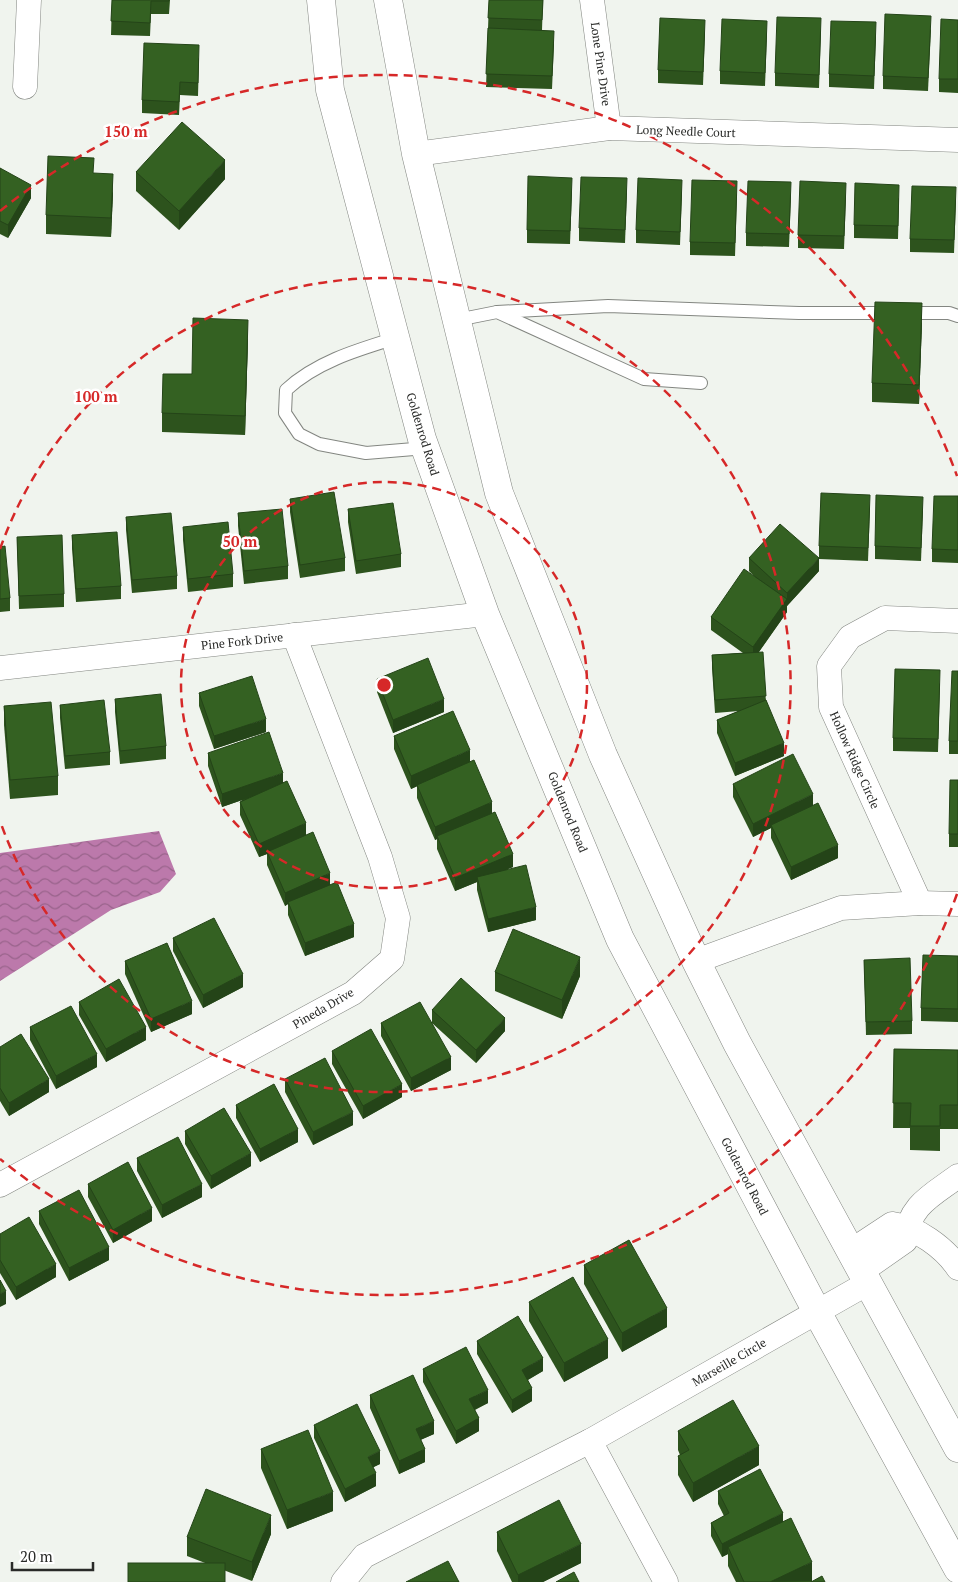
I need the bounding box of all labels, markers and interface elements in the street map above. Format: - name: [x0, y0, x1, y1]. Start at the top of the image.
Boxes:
- street label: Lone Pine Drive: [588, 21, 614, 107]
- text: 150 m: [104, 121, 148, 141]
- street label: Long Needle Court: [636, 122, 737, 140]
- text: 100 m: [74, 386, 118, 406]
- street label: Goldenrod Road: [403, 391, 443, 478]
- text: 50 m: [223, 531, 258, 551]
- street label: Pine Fork Drive: [200, 629, 284, 653]
- centre of rings: [375, 676, 393, 694]
- street label: Hollow Ridge Circle: [827, 709, 883, 811]
- street label: Goldenrod Road: [545, 769, 591, 855]
- street label: Pineda Drive: [290, 984, 356, 1032]
- street label: Goldenrod Road: [718, 1135, 772, 1218]
- street label: Marseille Circle: [689, 1335, 769, 1389]
- scale bar: [12, 1540, 94, 1572]
- text: 20 m: [20, 1546, 53, 1566]

